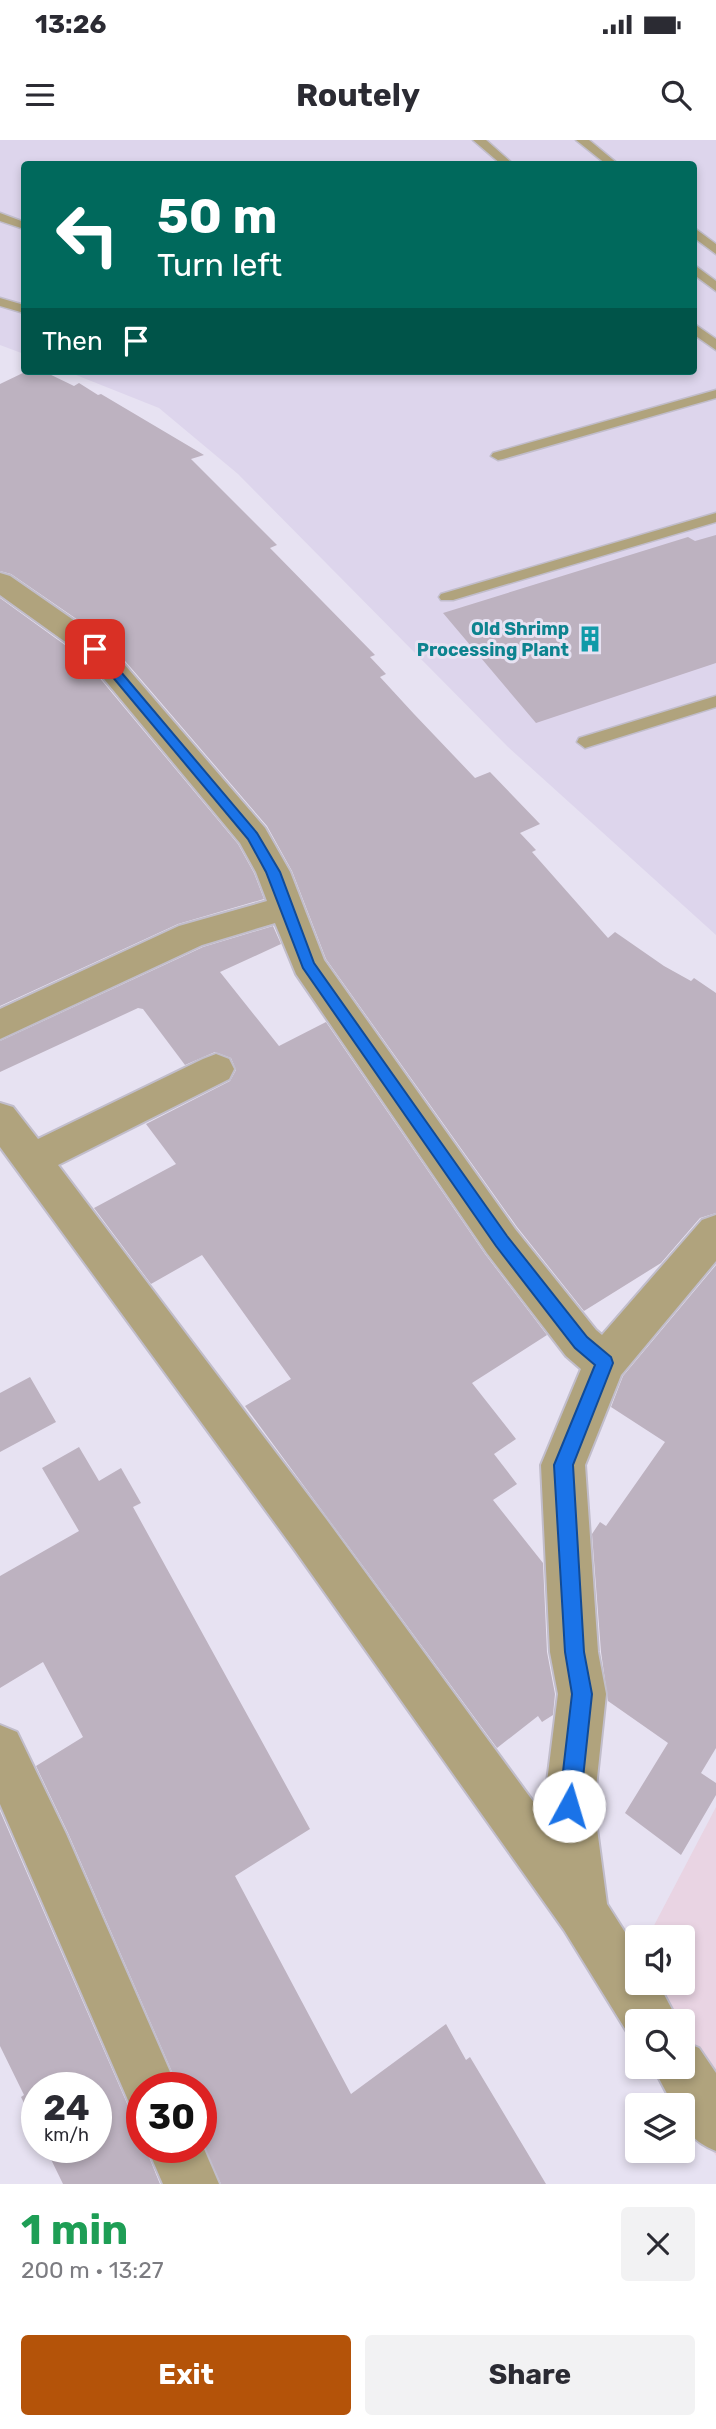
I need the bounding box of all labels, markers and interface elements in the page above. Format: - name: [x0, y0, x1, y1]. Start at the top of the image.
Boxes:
- text: 13:26: [35, 9, 106, 40]
- icon: menu: [21, 76, 59, 114]
- text: Routely: [296, 76, 420, 114]
- icon: search: [657, 76, 695, 114]
- text: 50 m: [157, 187, 277, 245]
- icon: left: [42, 189, 133, 280]
- text: Turn left: [157, 246, 282, 284]
- icon: arrive: [117, 322, 155, 360]
- text: Then: [42, 326, 103, 357]
- place label: Old Shrimp Processing Plant: [417, 618, 569, 661]
- pin: [65, 619, 125, 679]
- building icon: Old Shrimp Processing Plant: [575, 624, 605, 654]
- icon: arrive: [76, 630, 114, 668]
- position arrow: [532, 1769, 606, 1843]
- map controls: [625, 1925, 695, 2163]
- button: sound: [625, 1925, 695, 1995]
- button: search: [625, 2009, 695, 2079]
- speed limit sign: 30: [126, 2072, 217, 2163]
- text: 24: [43, 2087, 90, 2129]
- button: layers: [625, 2093, 695, 2163]
- text: km/h: [44, 2124, 89, 2146]
- text: 1 min: [21, 2205, 128, 2255]
- button: close: [621, 2207, 695, 2281]
- text: 200 m · 13:27: [21, 2256, 164, 2284]
- button: Exit: [21, 2335, 351, 2415]
- button: Share: [365, 2335, 695, 2415]

